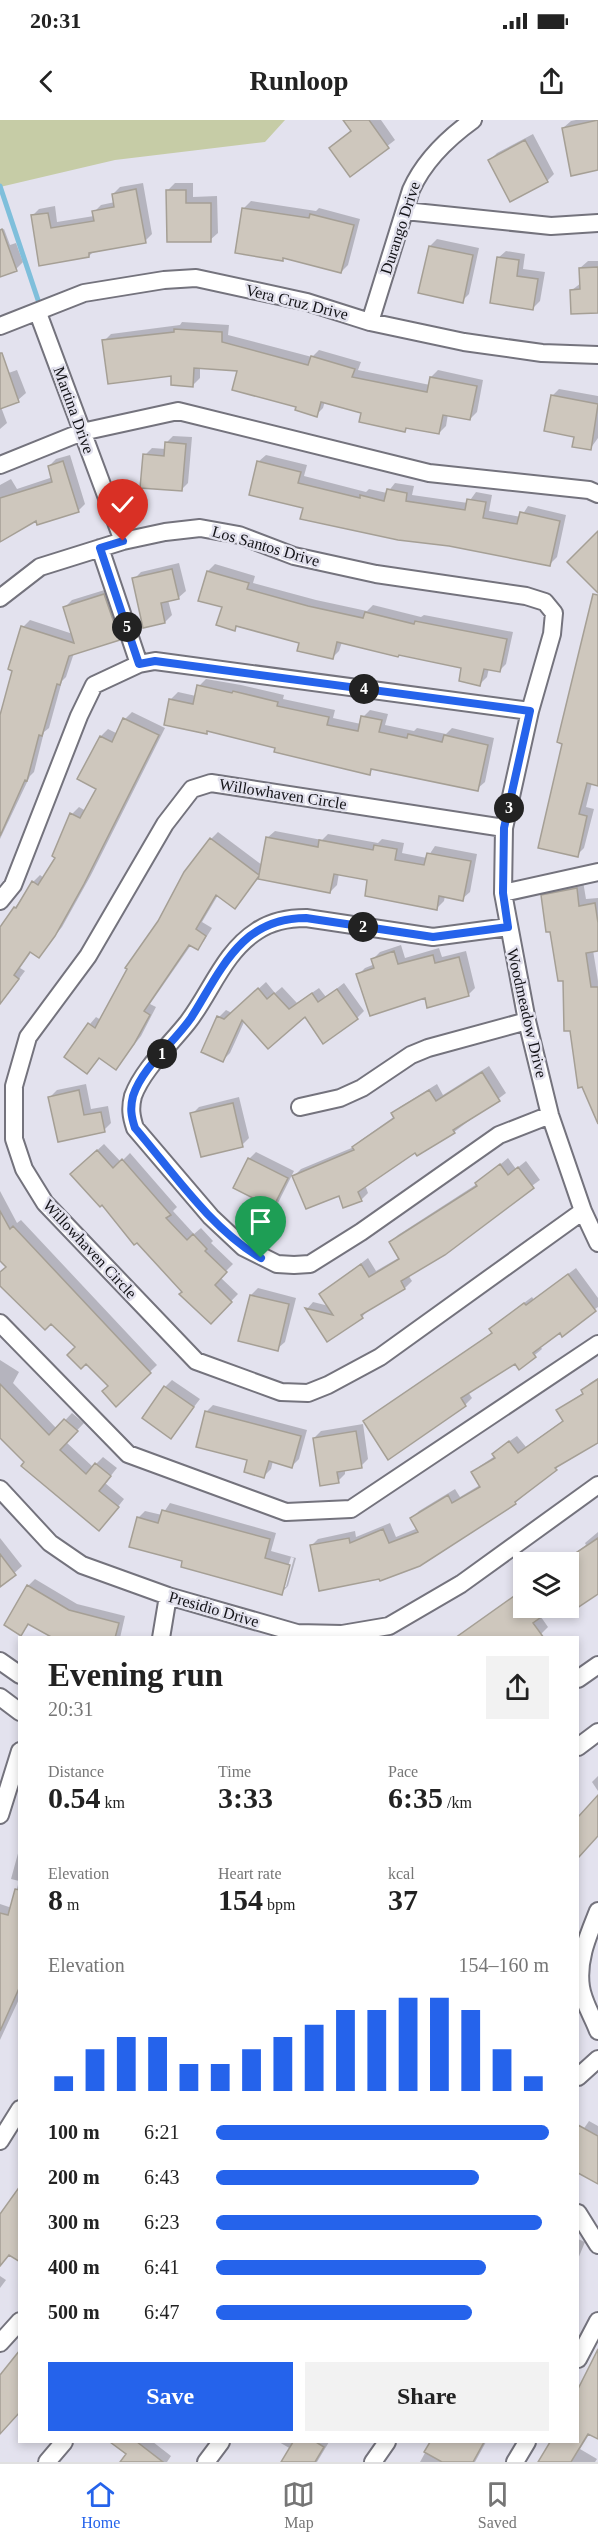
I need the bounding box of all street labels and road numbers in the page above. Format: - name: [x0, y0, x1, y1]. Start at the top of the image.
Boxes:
- street label: Durango Drive: [377, 180, 424, 277]
- street label: Vera Cruz Drive: [244, 281, 350, 323]
- street label: Martina Drive: [50, 364, 98, 456]
- street label: Los Santos Drive: [210, 523, 322, 569]
- street label: Willowhaven Circle: [218, 776, 348, 812]
- street label: Woodmeadow Drive: [504, 947, 550, 1079]
- street label: Willowhaven Circle: [40, 1196, 140, 1302]
- street label: Presidio Drive: [167, 1588, 261, 1630]

